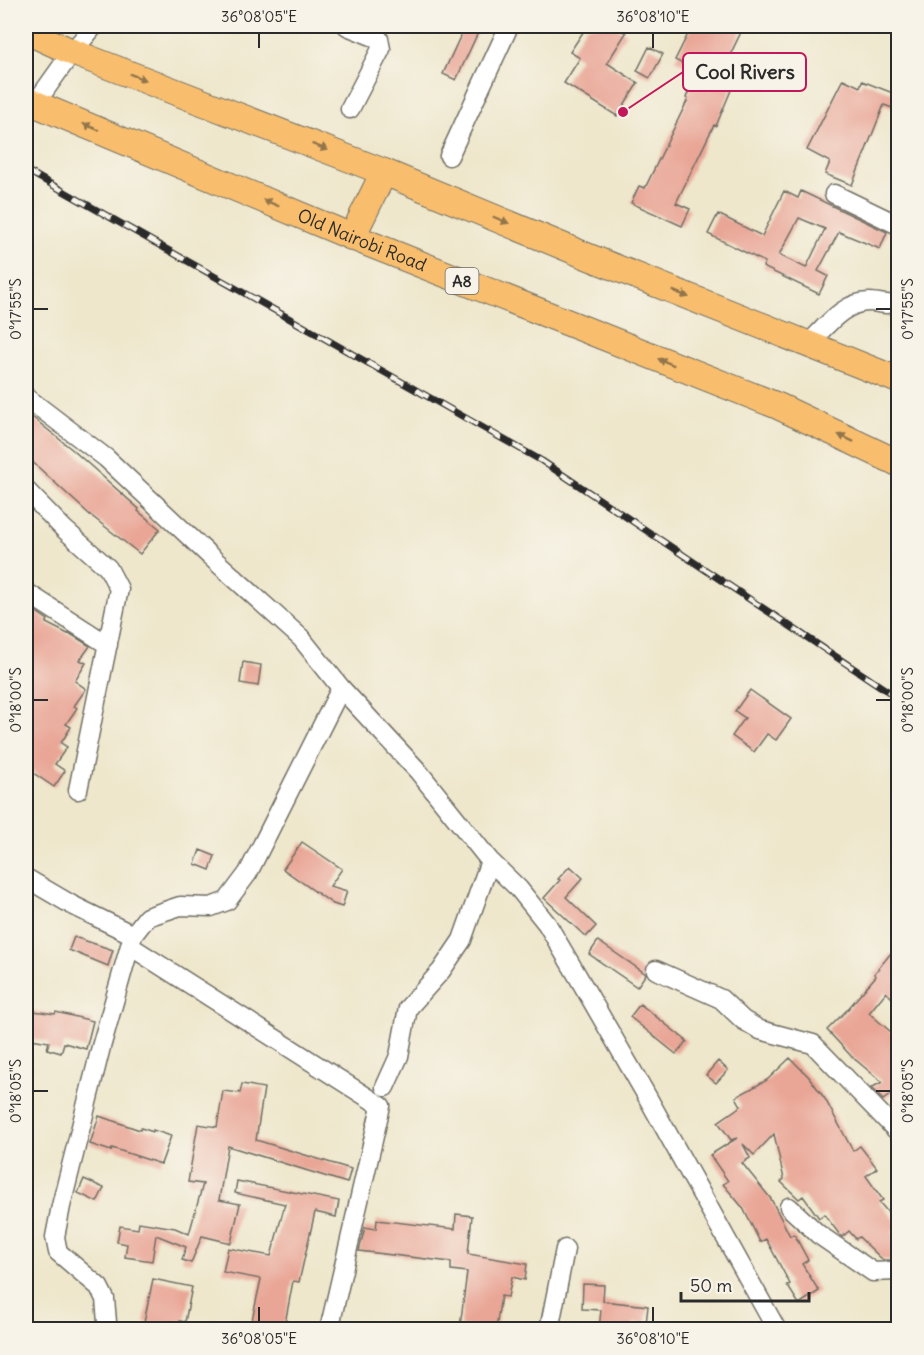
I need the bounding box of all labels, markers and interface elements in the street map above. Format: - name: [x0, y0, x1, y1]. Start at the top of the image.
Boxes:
- text: 36°08'05"E: [221, 7, 297, 26]
- text: 36°08'10"E: [616, 7, 690, 26]
- callout: Cool Rivers: [683, 53, 806, 91]
- text: Cool Rivers: [695, 59, 795, 84]
- one-way arrow: [129, 73, 147, 82]
- one-way arrow: [82, 122, 100, 132]
- one-way arrow: [311, 143, 329, 152]
- one-way arrow: [262, 198, 280, 207]
- street label: Old Nairobi Road: [294, 203, 430, 277]
- one-way arrow: [492, 215, 510, 225]
- road number: A8: [446, 268, 478, 294]
- text: 0°17'55"S: [6, 278, 25, 340]
- text: 0°17'55"S: [898, 278, 917, 340]
- one-way arrow: [673, 289, 691, 299]
- one-way arrow: [657, 357, 675, 367]
- one-way arrow: [837, 434, 854, 443]
- text: 0°18'00"S: [6, 667, 25, 733]
- text: 0°18'00"S: [898, 667, 917, 733]
- text: 0°18'05"S: [6, 1059, 25, 1123]
- text: 0°18'05"S: [898, 1059, 917, 1123]
- scale bar: [681, 1265, 808, 1303]
- text: 50 m: [690, 1274, 732, 1297]
- text: 36°08'05"E: [221, 1329, 297, 1348]
- text: 36°08'10"E: [616, 1329, 690, 1348]

